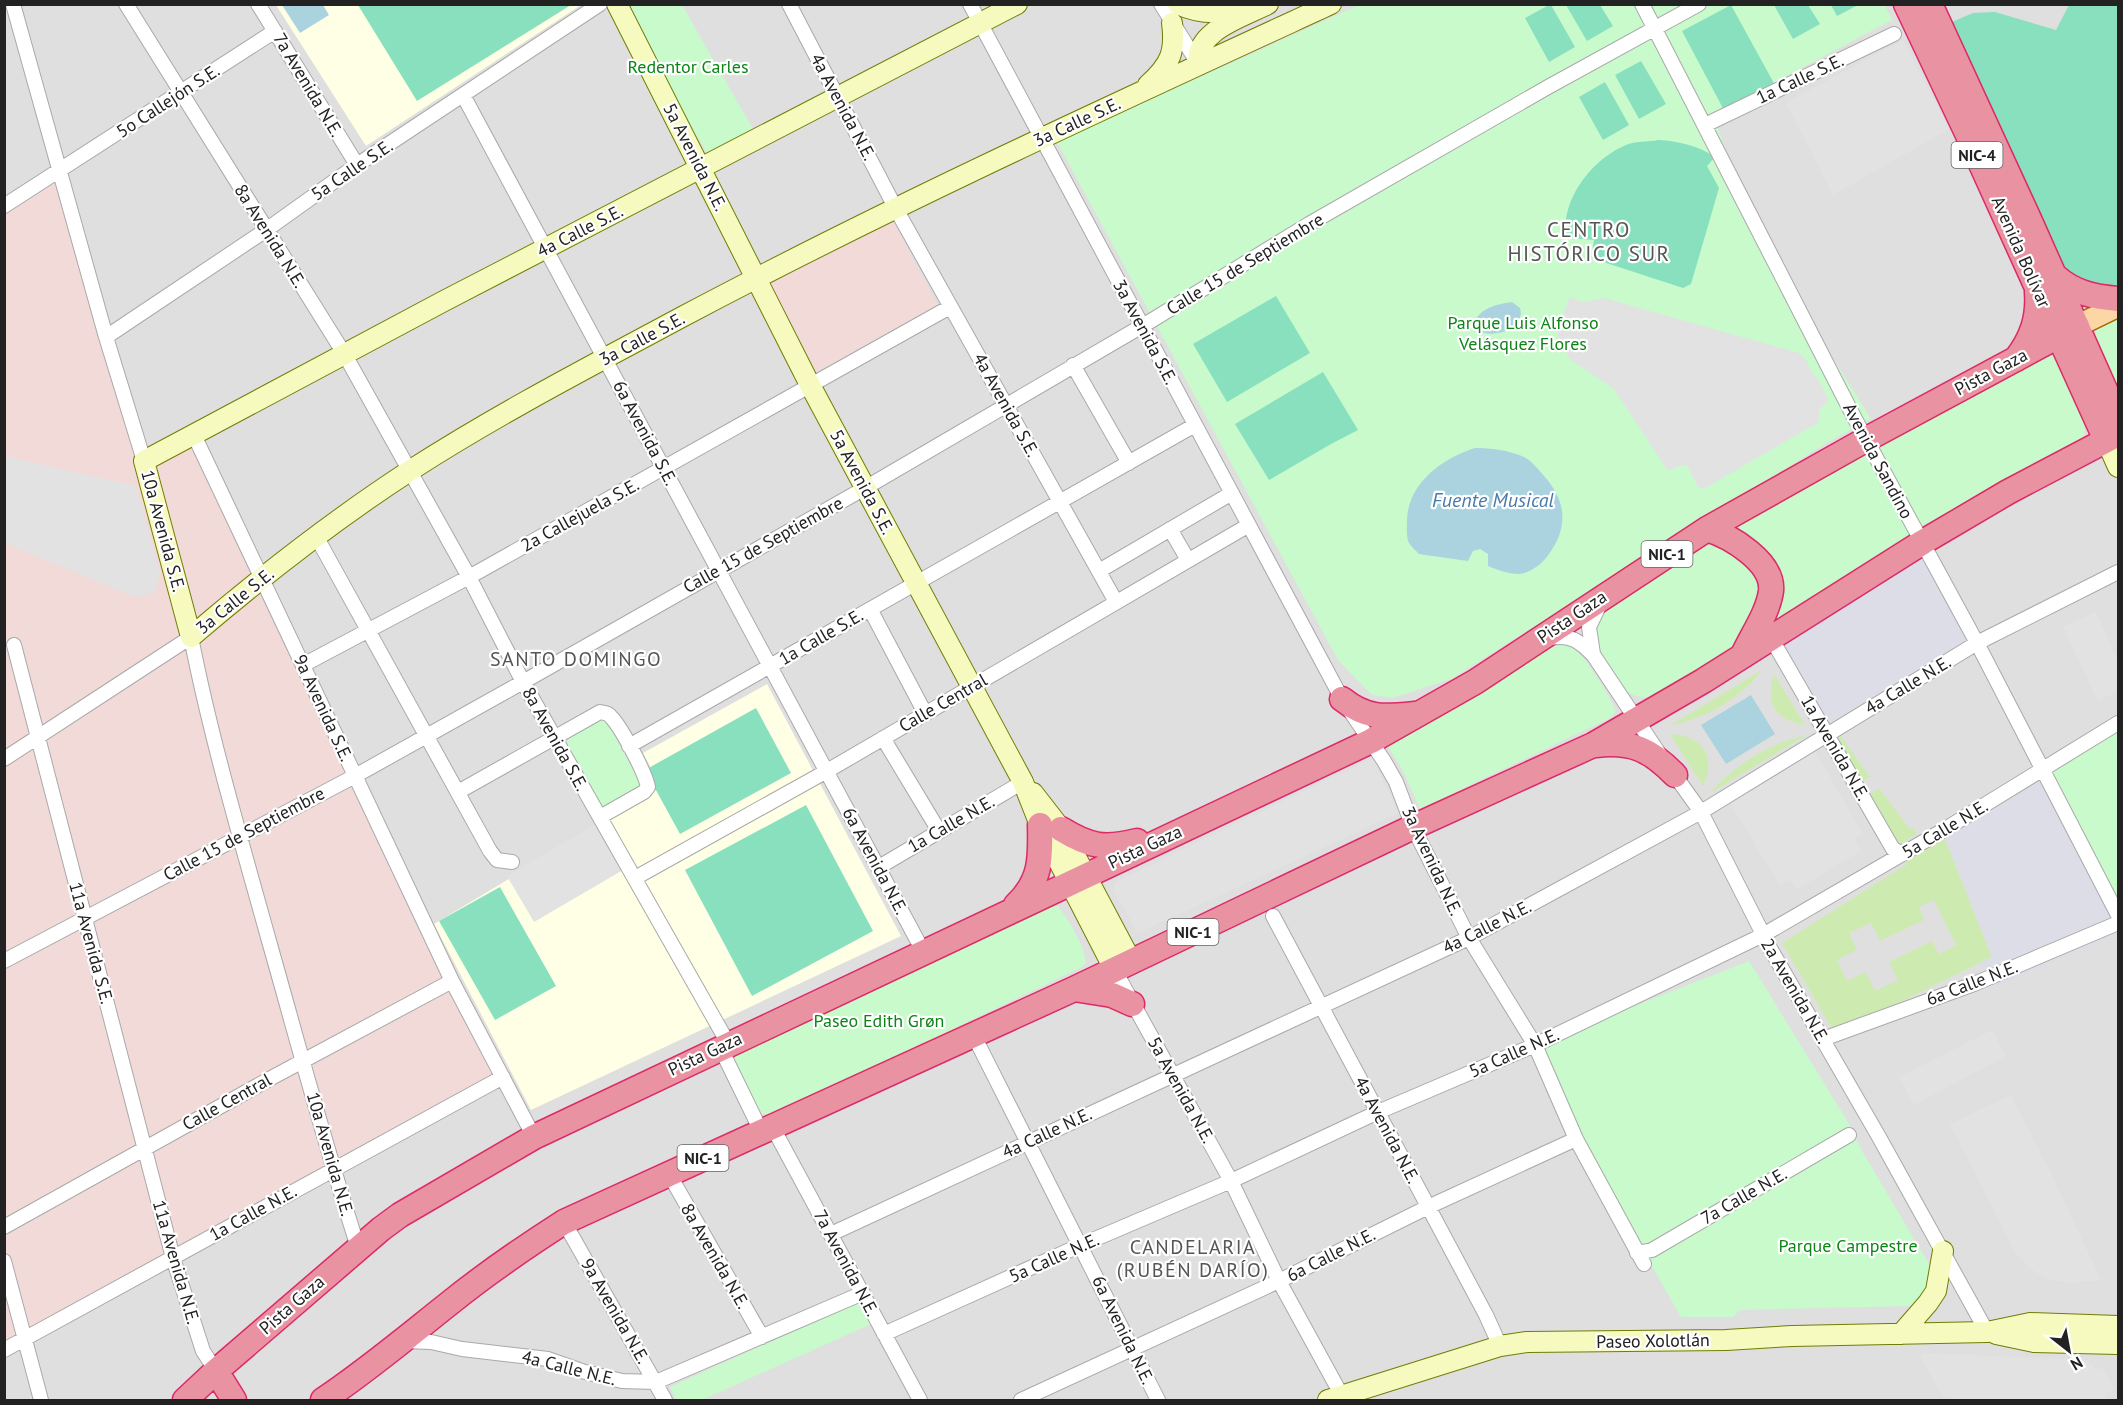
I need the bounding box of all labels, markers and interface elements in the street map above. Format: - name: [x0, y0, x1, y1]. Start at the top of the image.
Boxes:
- street label: 7a Avenida N.E.: [268, 29, 348, 141]
- street label: 1a Calle S.E.: [1752, 48, 1847, 109]
- street label: 4a Avenida N.E.: [806, 49, 881, 164]
- park label: Redentor Carles: [627, 55, 749, 78]
- street label: 5o Callejón S.E.: [112, 59, 224, 143]
- street label: 3a Calle S.E.: [1029, 91, 1124, 152]
- street label: 5a Avenida N.E.: [658, 99, 732, 215]
- street label: 5a Calle S.E.: [306, 134, 397, 205]
- road number: NIC-4: [1952, 142, 2002, 168]
- street label: 8a Avenida N.E.: [229, 180, 311, 292]
- street label: Avenida Bolívar: [1987, 192, 2056, 311]
- street label: 4a Calle S.E.: [533, 199, 627, 262]
- street label: Calle 15 de Septiembre: [1162, 207, 1328, 320]
- district label: CENTRO HISTÓRICO SUR: [1507, 216, 1671, 267]
- street label: 3a Avenida S.E.: [1108, 275, 1183, 388]
- street label: 3a Calle S.E.: [595, 306, 689, 371]
- park label: Parque Luis Alfonso Velásquez Flores: [1447, 311, 1599, 355]
- street label: Pista Gaza: [1950, 343, 2031, 400]
- street label: 4a Avenida S.E.: [968, 349, 1044, 461]
- street label: 6a Avenida S.E.: [608, 376, 683, 489]
- street label: Avenida Sandino: [1838, 399, 1919, 523]
- street label: 5a Avenida S.E.: [825, 425, 900, 538]
- street label: 10a Avenida S.E.: [136, 467, 191, 594]
- street label: 2a Callejuela S.E.: [517, 473, 643, 557]
- water label: Fuente Musical: [1432, 487, 1555, 513]
- street label: Calle 15 de Septiembre: [679, 491, 847, 598]
- road number: NIC-1: [1642, 541, 1692, 567]
- street label: 3a Calle S.E.: [191, 562, 278, 639]
- street label: Pista Gaza: [1532, 585, 1611, 648]
- street label: 1a Calle S.E.: [774, 603, 867, 670]
- district label: SANTO DOMINGO: [490, 646, 662, 672]
- street label: 4a Calle N.E.: [1861, 650, 1955, 719]
- street label: 9a Avenida S.E.: [289, 651, 358, 765]
- street label: Calle Central: [894, 668, 992, 737]
- street label: 8a Avenida S.E.: [517, 683, 593, 795]
- street label: 1a Avenida N.E.: [1796, 691, 1875, 805]
- street label: Calle 15 de Septiembre: [159, 781, 328, 886]
- street label: 1a Calle N.E.: [903, 790, 998, 858]
- street label: 5a Calle N.E.: [1898, 794, 1992, 863]
- street label: 3a Avenida N.E.: [1397, 802, 1468, 919]
- street label: 6a Avenida N.E.: [838, 803, 913, 918]
- street label: Pista Gaza: [1104, 819, 1186, 874]
- street label: 11a Avenida S.E.: [64, 879, 119, 1006]
- street label: 4a Calle N.E.: [1439, 894, 1535, 959]
- road number: NIC-1: [1168, 919, 1218, 945]
- street label: 2a Avenida N.E.: [1756, 934, 1835, 1048]
- street label: 6a Calle N.E.: [1923, 955, 2021, 1011]
- park label: Paseo Edith Grøn: [814, 1009, 944, 1032]
- street label: 5a Calle N.E.: [1465, 1022, 1562, 1083]
- street label: Pista Gaza: [664, 1026, 746, 1081]
- street label: 5a Avenida N.E.: [1143, 1033, 1220, 1147]
- street label: Calle Central: [178, 1067, 276, 1135]
- street label: 4a Avenida N.E.: [1350, 1072, 1425, 1187]
- street label: 10a Avenida N.E.: [302, 1089, 359, 1218]
- street label: 4a Calle N.E.: [998, 1102, 1095, 1163]
- road number: NIC-1: [678, 1145, 728, 1171]
- street label: 7a Calle N.E.: [1697, 1162, 1791, 1229]
- street label: 1a Calle N.E.: [205, 1179, 300, 1246]
- street label: 11a Avenida N.E.: [148, 1197, 205, 1326]
- street label: 8a Avenida N.E.: [676, 1199, 755, 1313]
- street label: 7a Avenida N.E.: [809, 1206, 884, 1320]
- street label: 6a Calle N.E.: [1283, 1222, 1379, 1287]
- street label: 5a Calle N.E.: [1005, 1227, 1102, 1288]
- district label: CANDELARIA (RUBÉN DARÍO): [1117, 1234, 1269, 1283]
- park label: Parque Campestre: [1778, 1234, 1918, 1257]
- street label: 9a Avenida N.E.: [576, 1254, 655, 1368]
- street label: Pista Gaza: [254, 1270, 329, 1339]
- street label: 6a Avenida N.E.: [1087, 1272, 1160, 1388]
- north arrow: [2039, 1321, 2099, 1381]
- street label: Paseo Xolotlán: [1596, 1328, 1710, 1353]
- street label: 4a Calle N.E.: [520, 1345, 619, 1390]
- text: N: [2067, 1353, 2086, 1375]

